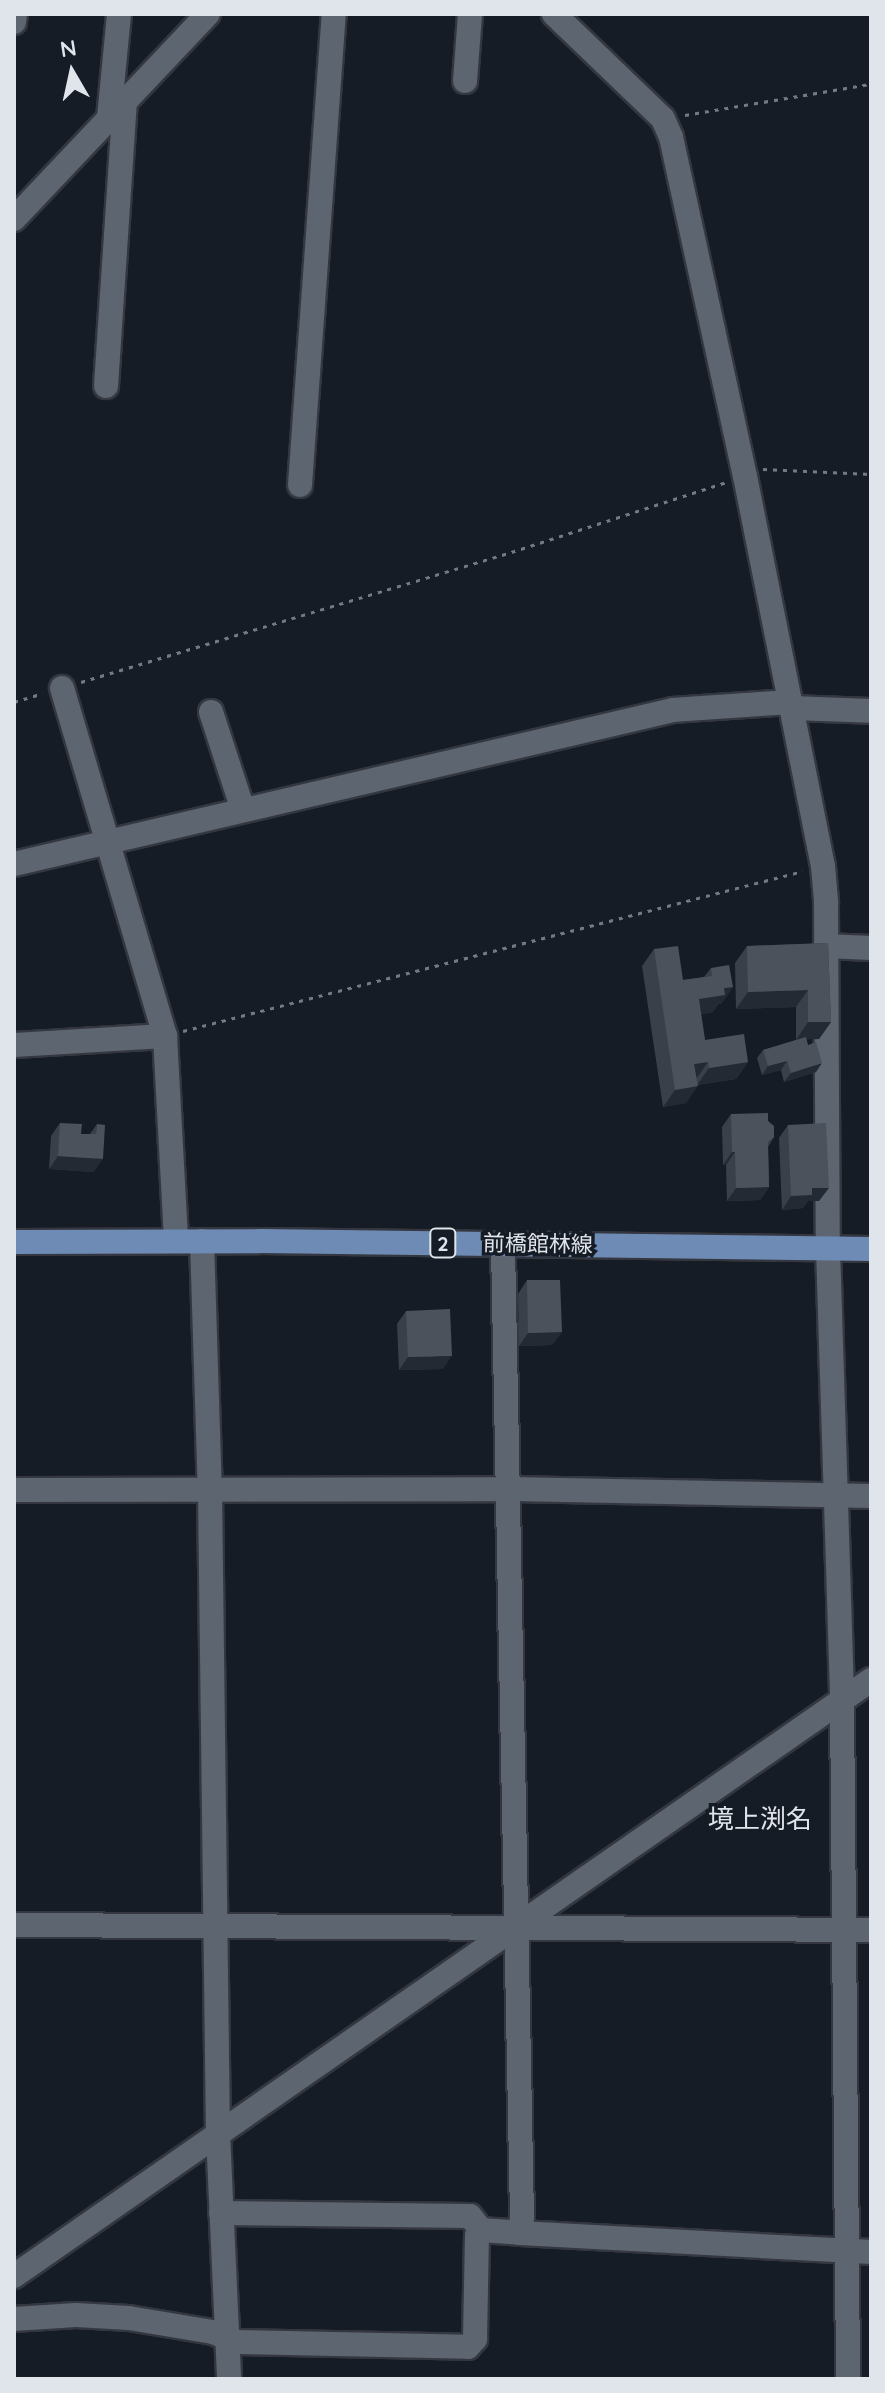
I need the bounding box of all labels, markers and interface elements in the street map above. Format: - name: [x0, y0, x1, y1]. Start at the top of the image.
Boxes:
- north arrow: [32, 32, 112, 112]
- text: N: [58, 33, 78, 63]
- road number: 2: [429, 1227, 457, 1259]
- street label: 前橋館林線: [483, 1230, 593, 1258]
- district label: 境上渕名: [708, 1803, 812, 1835]

